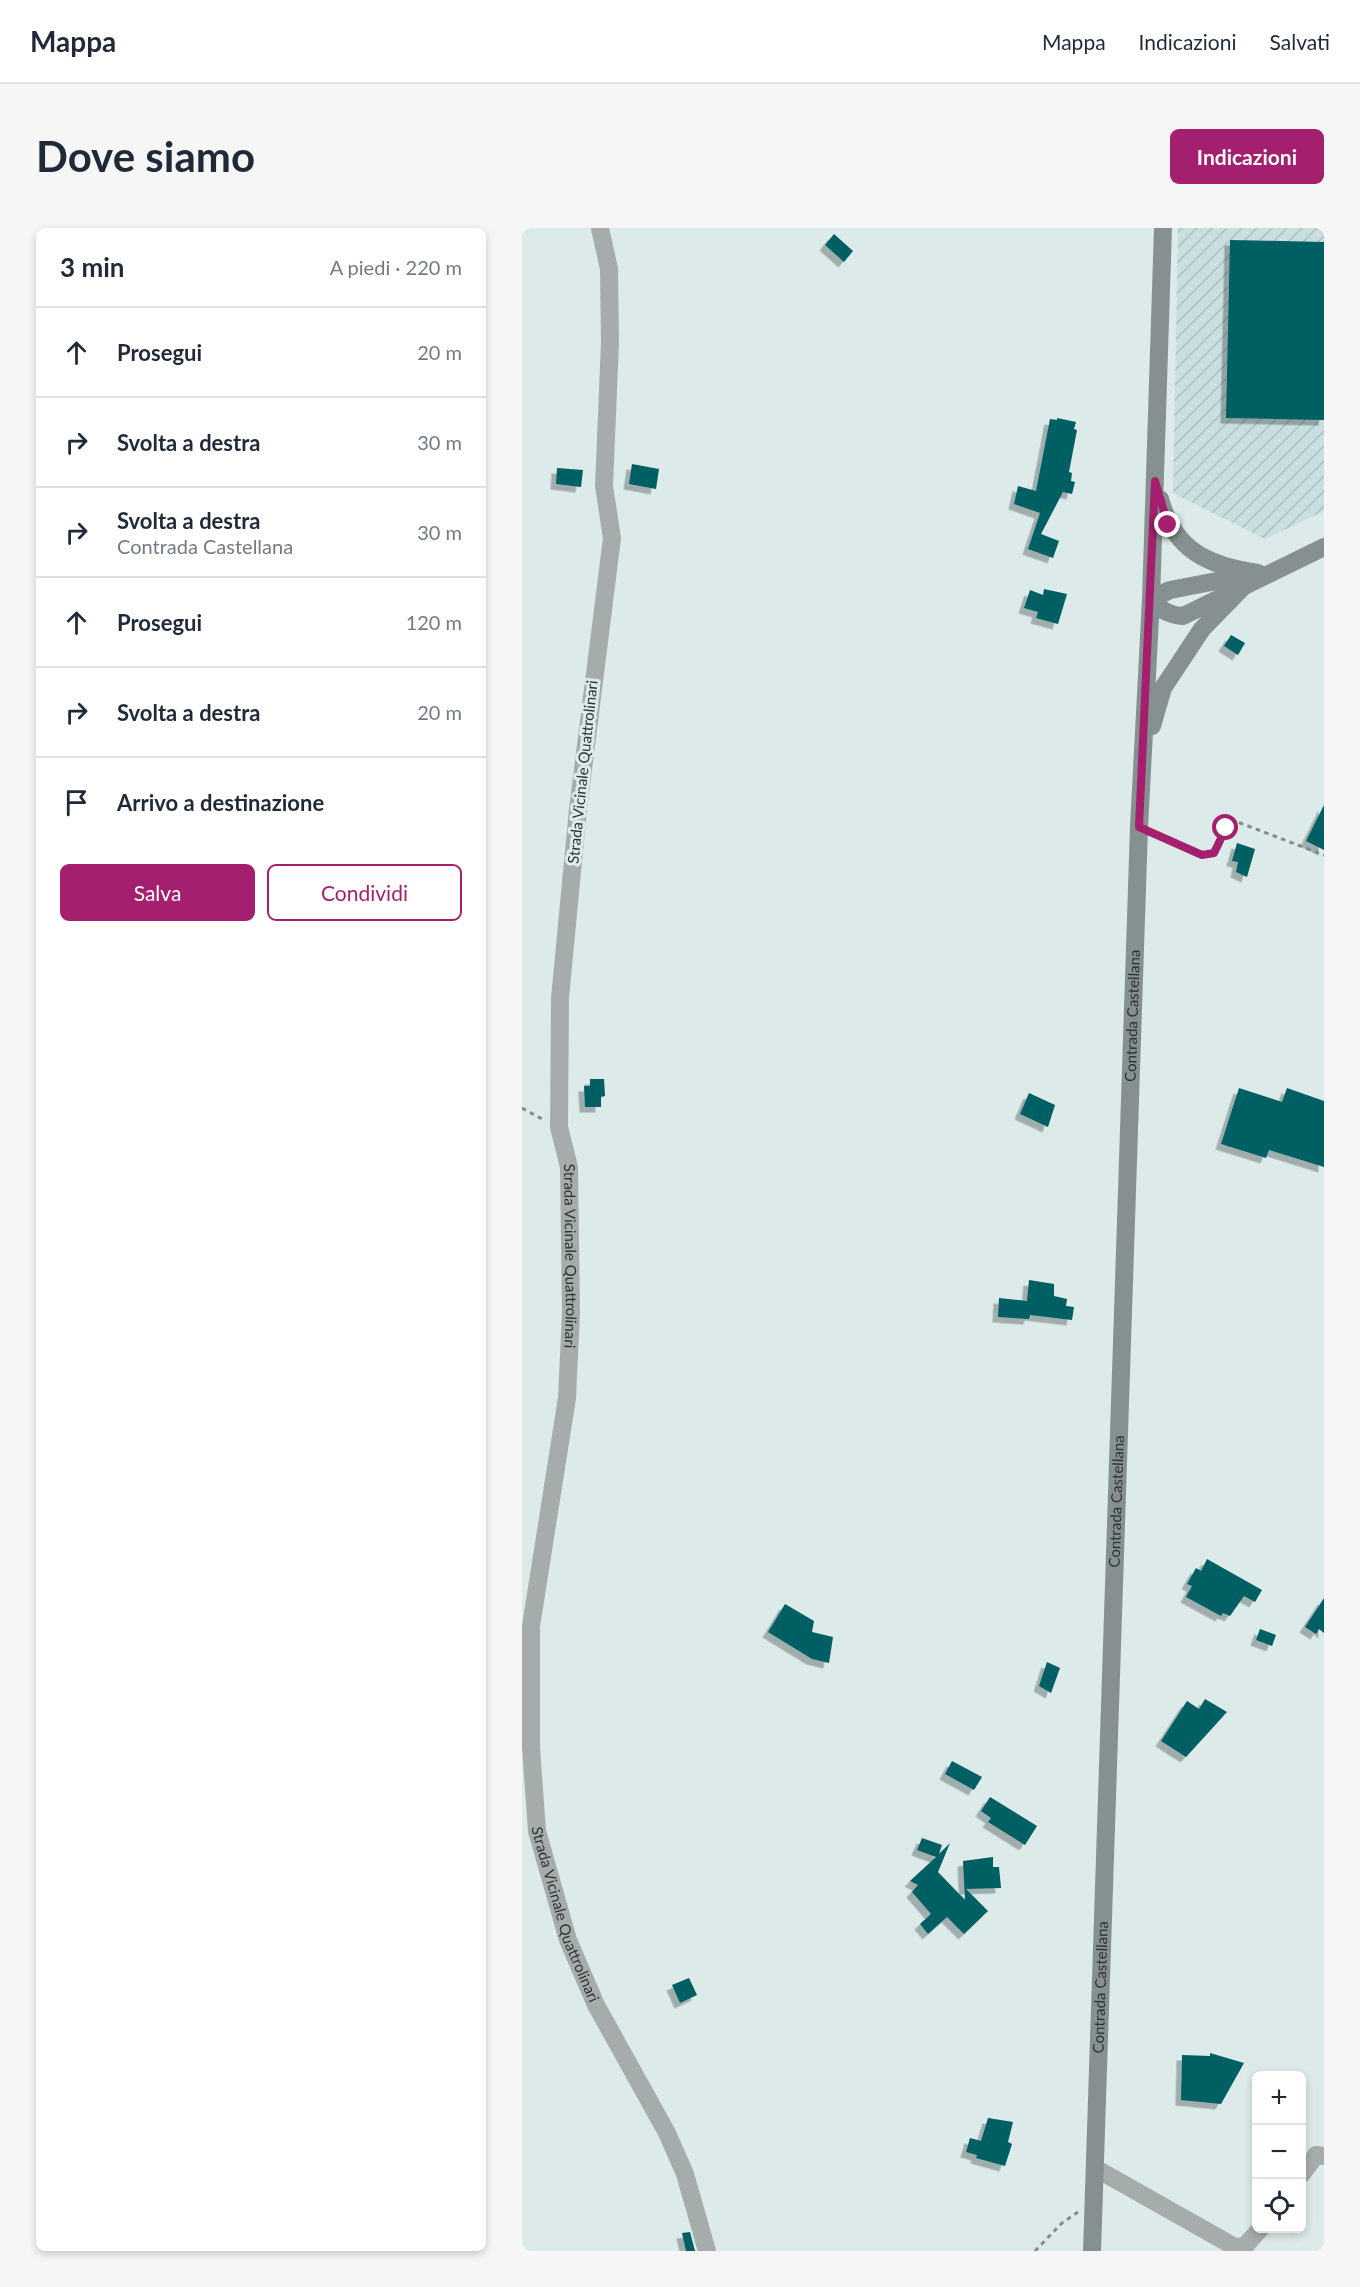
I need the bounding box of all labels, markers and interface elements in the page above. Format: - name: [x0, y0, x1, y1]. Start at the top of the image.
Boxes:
- text: Mappa: [30, 24, 116, 58]
- text: Mappa: [1042, 29, 1106, 54]
- text: Indicazioni: [1139, 29, 1237, 54]
- text: Salvati: [1270, 29, 1330, 54]
- button: Indicazioni: [1170, 129, 1324, 184]
- text: Dove siamo: [36, 131, 255, 181]
- text: 3 min: [60, 251, 124, 283]
- text: A piedi · 220 m: [330, 255, 462, 279]
- icon: ahead: [60, 336, 93, 369]
- text: Prosegui: [117, 339, 202, 366]
- text: 20 m: [417, 340, 462, 364]
- icon: right: [60, 426, 93, 459]
- text: Svolta a destra: [117, 429, 260, 456]
- text: 30 m: [417, 430, 462, 454]
- text: Svolta a destra: [117, 507, 260, 534]
- route end: [1154, 511, 1180, 537]
- icon: right: [60, 516, 93, 549]
- text: 30 m: [417, 520, 462, 544]
- text: Contrada Castellana: [117, 534, 293, 558]
- icon: ahead: [60, 606, 93, 639]
- text: Prosegui: [117, 609, 202, 636]
- text: 120 m: [406, 610, 462, 634]
- street label: Strada Vicinale Quattrolinari: [563, 679, 601, 864]
- icon: right: [60, 696, 93, 729]
- text: Svolta a destra: [117, 699, 260, 726]
- text: 20 m: [417, 700, 462, 724]
- icon: arrive: [60, 786, 93, 819]
- text: Arrivo a destinazione: [117, 789, 324, 816]
- route start: [1212, 814, 1238, 840]
- button: Salva: [60, 864, 255, 921]
- button: Condividi: [267, 864, 462, 921]
- street label: Contrada Castellana: [1121, 949, 1143, 1082]
- street label: Strada Vicinale Quattrolinari: [561, 1164, 581, 1349]
- street label: Contrada Castellana: [1105, 1435, 1127, 1568]
- street label: Strada Vicinale Quattrolinari: [529, 1826, 604, 2005]
- street label: Contrada Castellana: [1089, 1921, 1111, 2053]
- map controls: [1252, 2071, 1306, 2233]
- button: +: [1252, 2071, 1306, 2125]
- button: −: [1252, 2125, 1306, 2179]
- button: locate: [1252, 2179, 1306, 2233]

